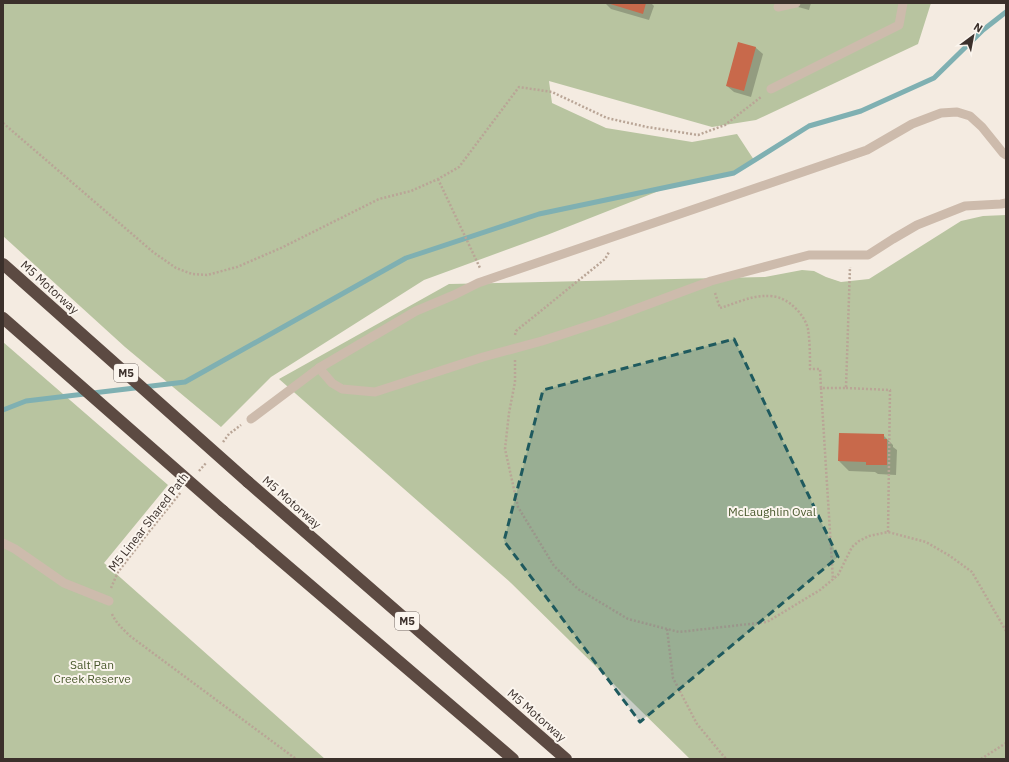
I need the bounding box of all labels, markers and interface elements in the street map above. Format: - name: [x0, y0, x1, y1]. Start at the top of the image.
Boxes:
- north arrow: [953, 16, 993, 56]
- text: N: [971, 19, 985, 36]
- street label: M5 Motorway: [18, 257, 82, 317]
- road number: M5: [114, 364, 138, 382]
- street label: M5 Linear Shared Path: [105, 470, 191, 574]
- street label: M5 Motorway: [260, 472, 324, 532]
- park label: McLaughlin Oval: [728, 504, 816, 519]
- road number: M5: [395, 612, 419, 630]
- park label: Salt Pan Creek Reserve: [53, 657, 131, 686]
- street label: M5 Motorway: [505, 685, 569, 745]

